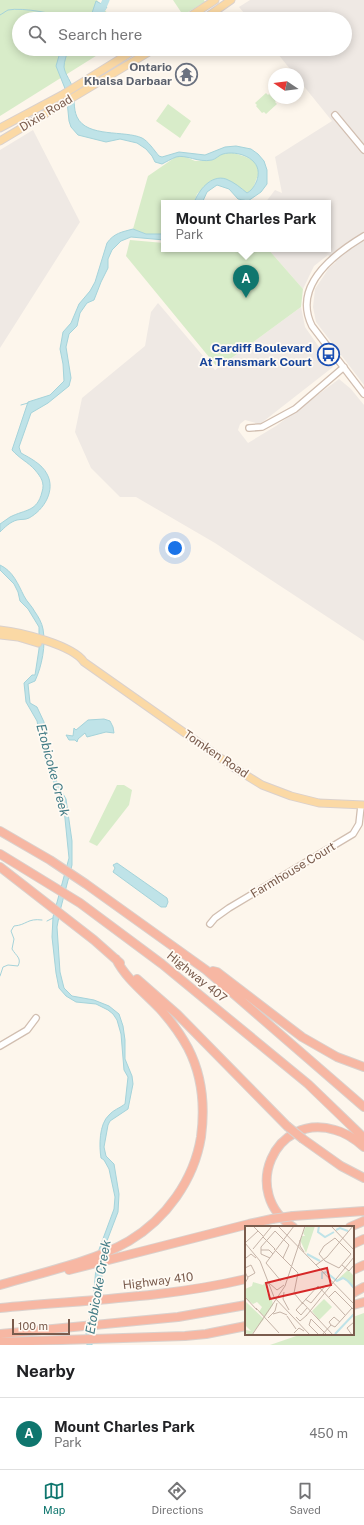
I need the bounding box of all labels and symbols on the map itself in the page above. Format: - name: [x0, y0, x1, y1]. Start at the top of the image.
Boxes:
- place label: Ontario Khalsa Darbaar: [84, 60, 172, 88]
- temple icon: Ontario Khalsa Darbaar: [174, 61, 200, 87]
- north arrow: [268, 68, 304, 104]
- street label: Dixie Road: [17, 92, 75, 134]
- pin: A: [233, 265, 259, 298]
- place label: Cardiff Boulevard At Transmark Court: [199, 341, 312, 369]
- bus stop icon: Cardiff Boulevard At Transmark Court: [315, 342, 341, 368]
- your location: [165, 538, 185, 558]
- water label: Etobicoke Creek: [33, 722, 73, 818]
- street label: Tomken Road: [181, 727, 251, 781]
- street label: Farmhouse Court: [248, 839, 338, 901]
- street label: Highway 407: [164, 949, 230, 1005]
- inset map: [245, 1226, 354, 1335]
- water label: Etobicoke Creek: [82, 1239, 114, 1335]
- street label: Highway 410: [122, 1270, 194, 1292]
- scale bar: [12, 1317, 70, 1336]

